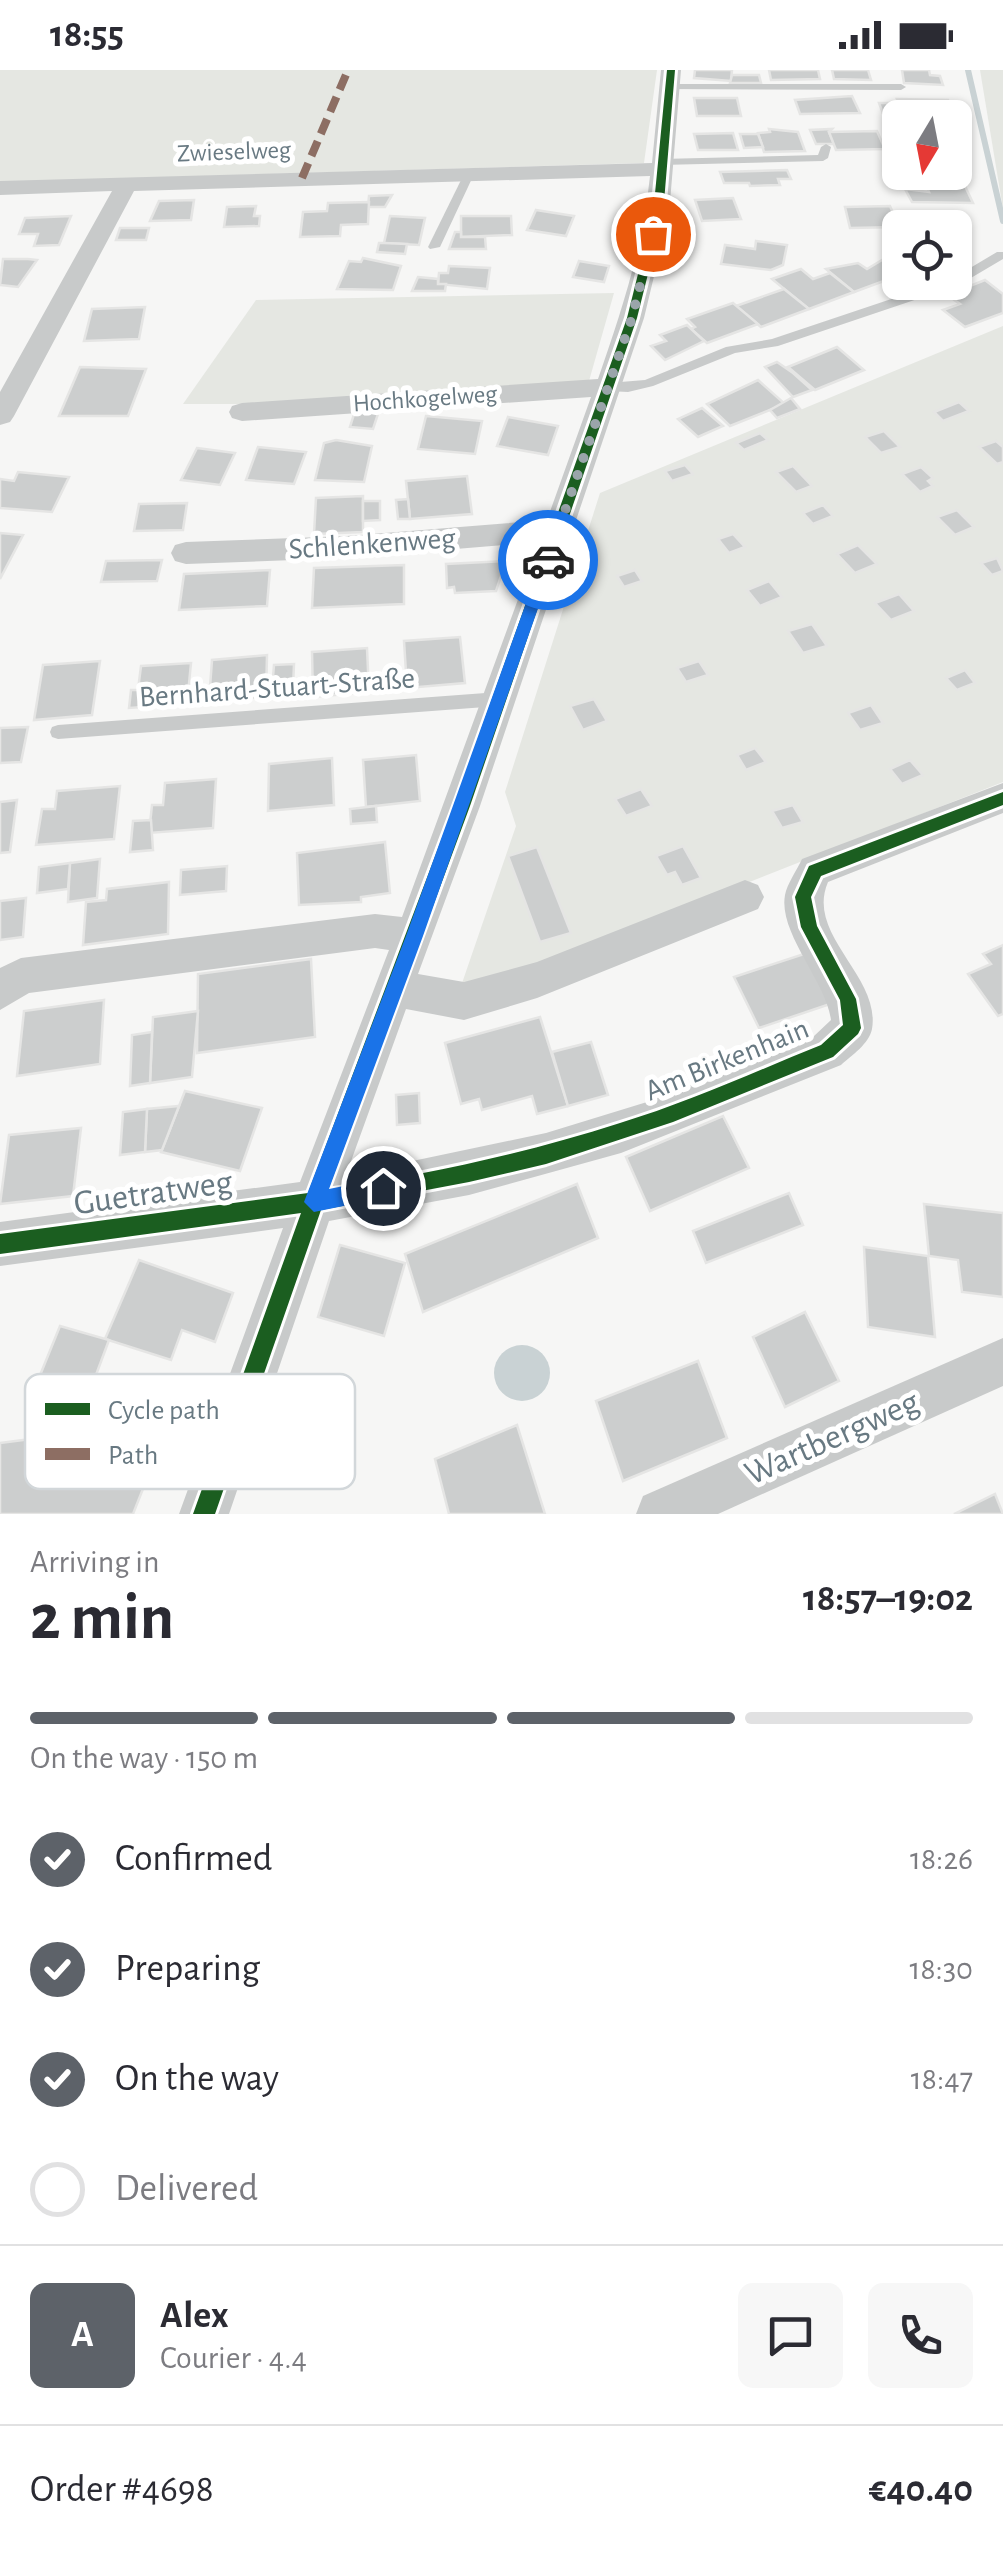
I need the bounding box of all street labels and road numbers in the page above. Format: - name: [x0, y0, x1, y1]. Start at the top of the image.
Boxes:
- street label: Zwieselweg: [177, 137, 292, 166]
- street label: Hochkogelweg: [352, 381, 499, 417]
- street label: Schlenkenweg: [288, 523, 457, 565]
- street label: Bernhard-Stuart-Straße: [138, 663, 416, 713]
- street label: Am Birkenhain: [641, 1014, 813, 1106]
- street label: Guetratweg: [72, 1165, 234, 1221]
- street label: Wartbergweg: [740, 1384, 924, 1492]

